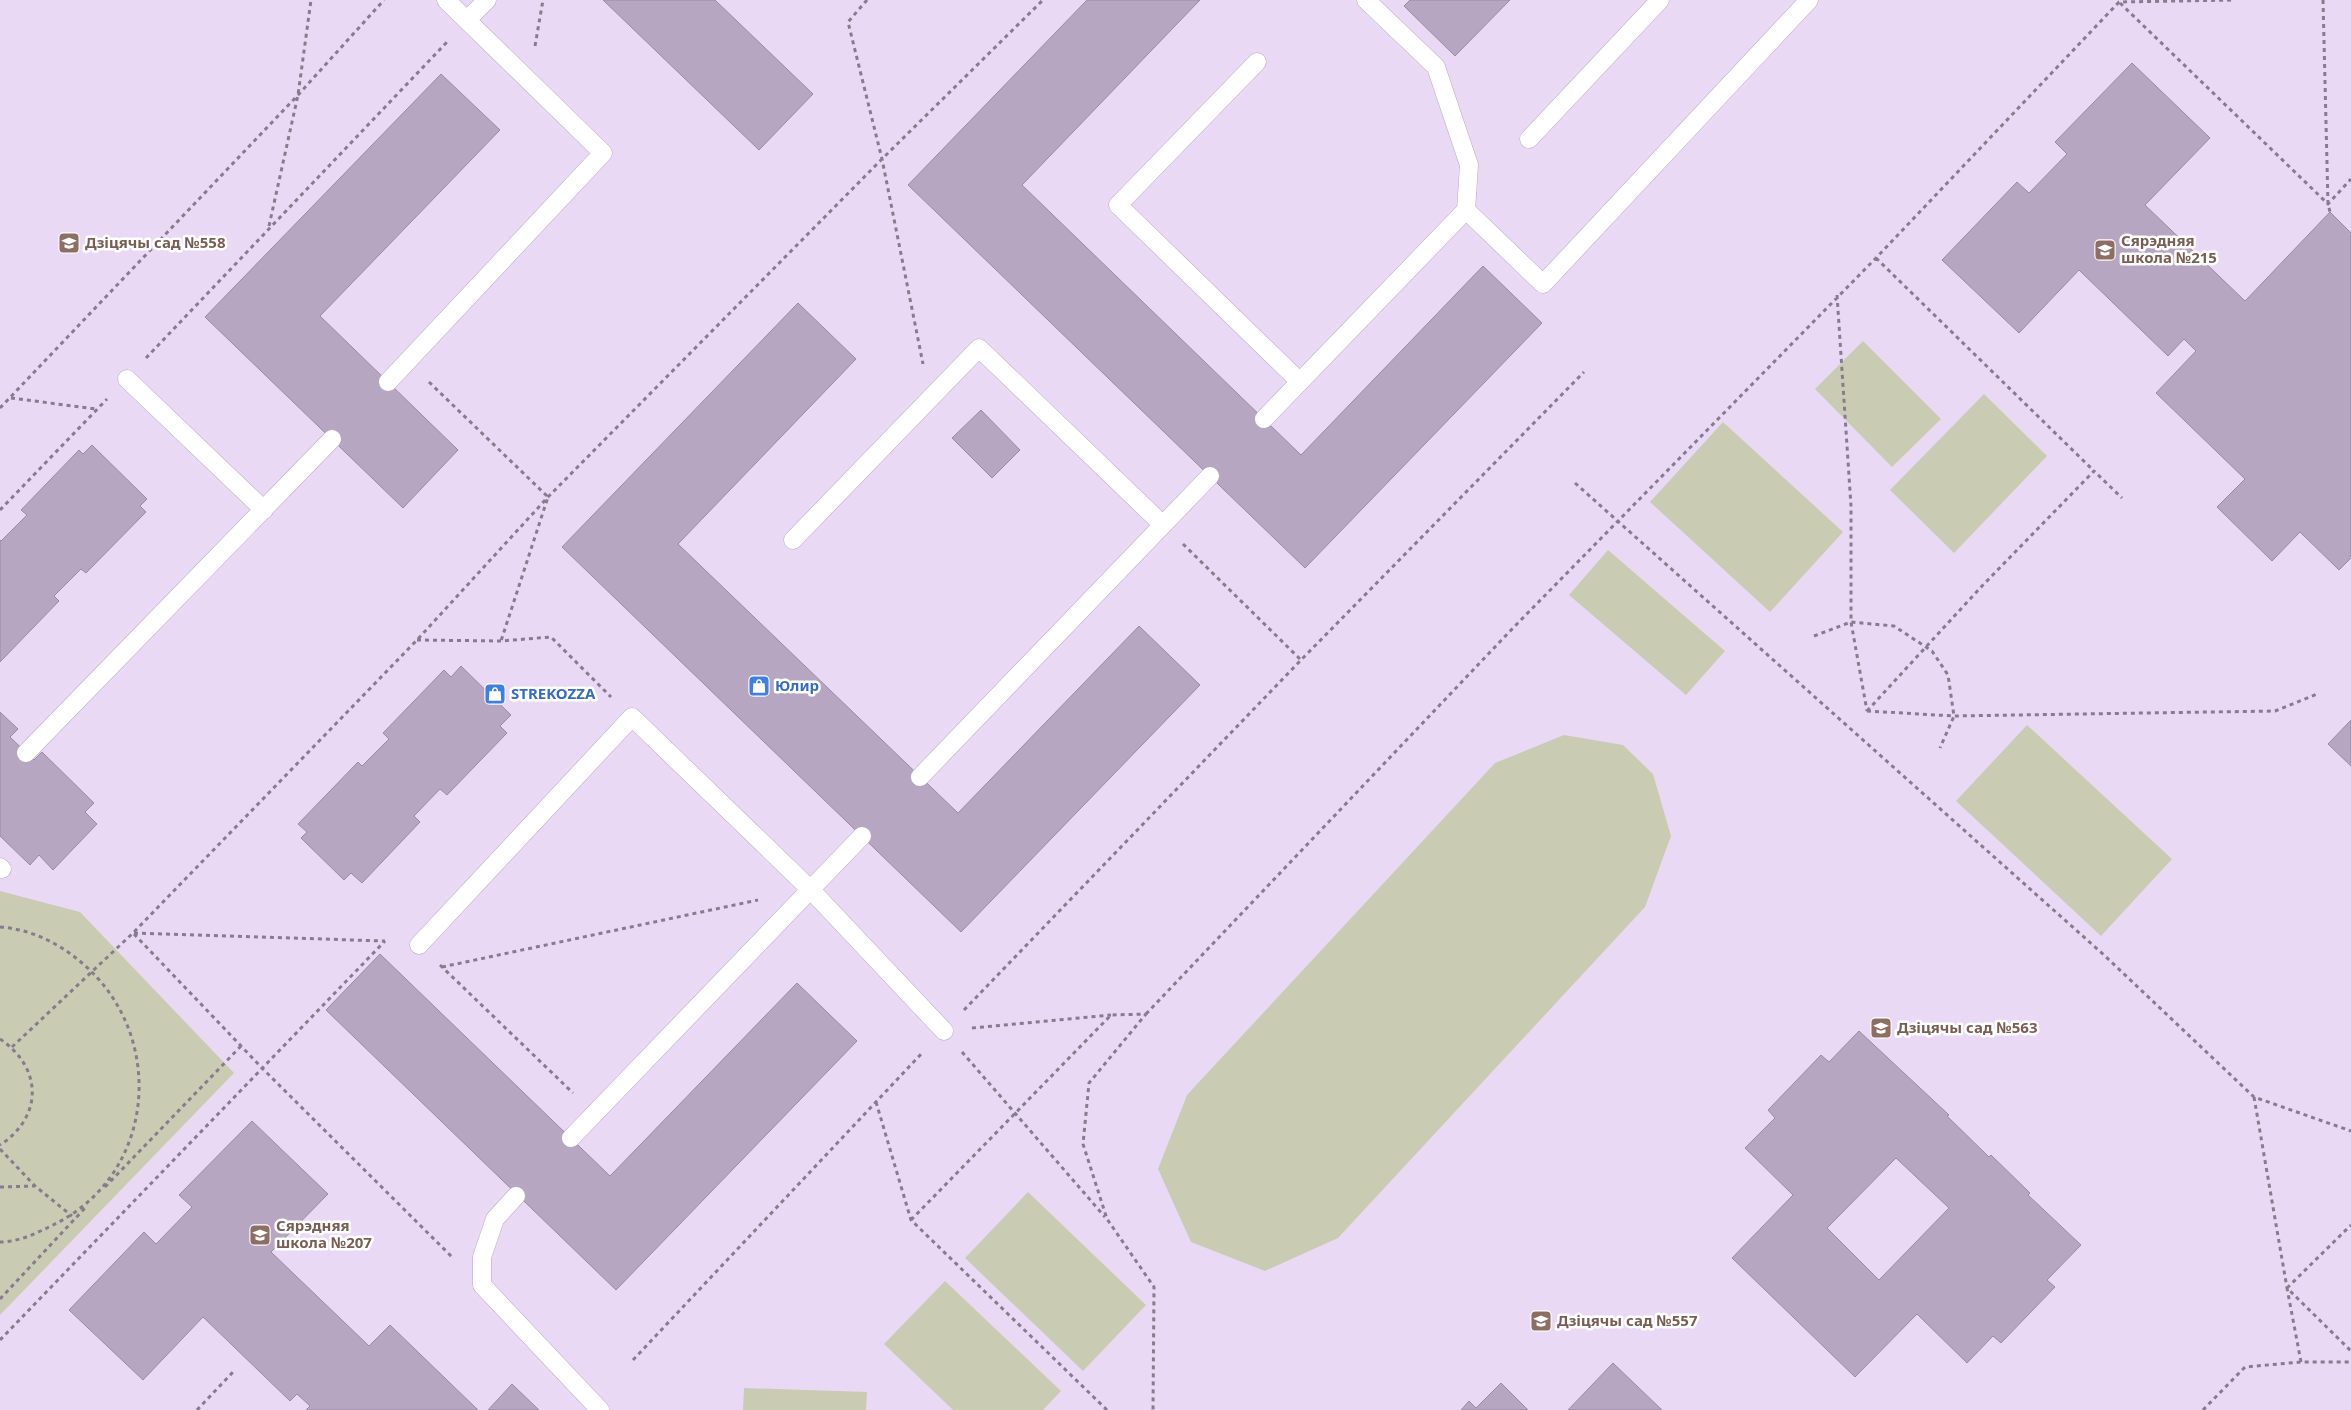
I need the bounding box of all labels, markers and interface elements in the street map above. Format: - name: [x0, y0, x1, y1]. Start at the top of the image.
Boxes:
- place label: Сярэдняя школа №215: [2121, 230, 2217, 267]
- school or university icon: Дзіцячы сад №558: [57, 231, 81, 255]
- place label: Дзіцячы сад №558: [85, 232, 226, 252]
- school or university icon: Сярэдняя школа №215: [2093, 238, 2117, 262]
- shop icon: Юлир: [747, 674, 771, 698]
- place label: Юлир: [775, 675, 819, 695]
- shop icon: STREKOZZA: [483, 682, 507, 706]
- place label: STREKOZZA: [511, 683, 596, 703]
- school or university icon: Дзіцячы сад №563: [1869, 1016, 1893, 1040]
- place label: Дзіцячы сад №563: [1897, 1017, 2038, 1037]
- place label: Сярэдняя школа №207: [276, 1215, 372, 1252]
- school or university icon: Сярэдняя школа №207: [248, 1223, 272, 1247]
- school or university icon: Дзіцячы сад №557: [1529, 1309, 1553, 1333]
- place label: Дзіцячы сад №557: [1557, 1310, 1698, 1330]

